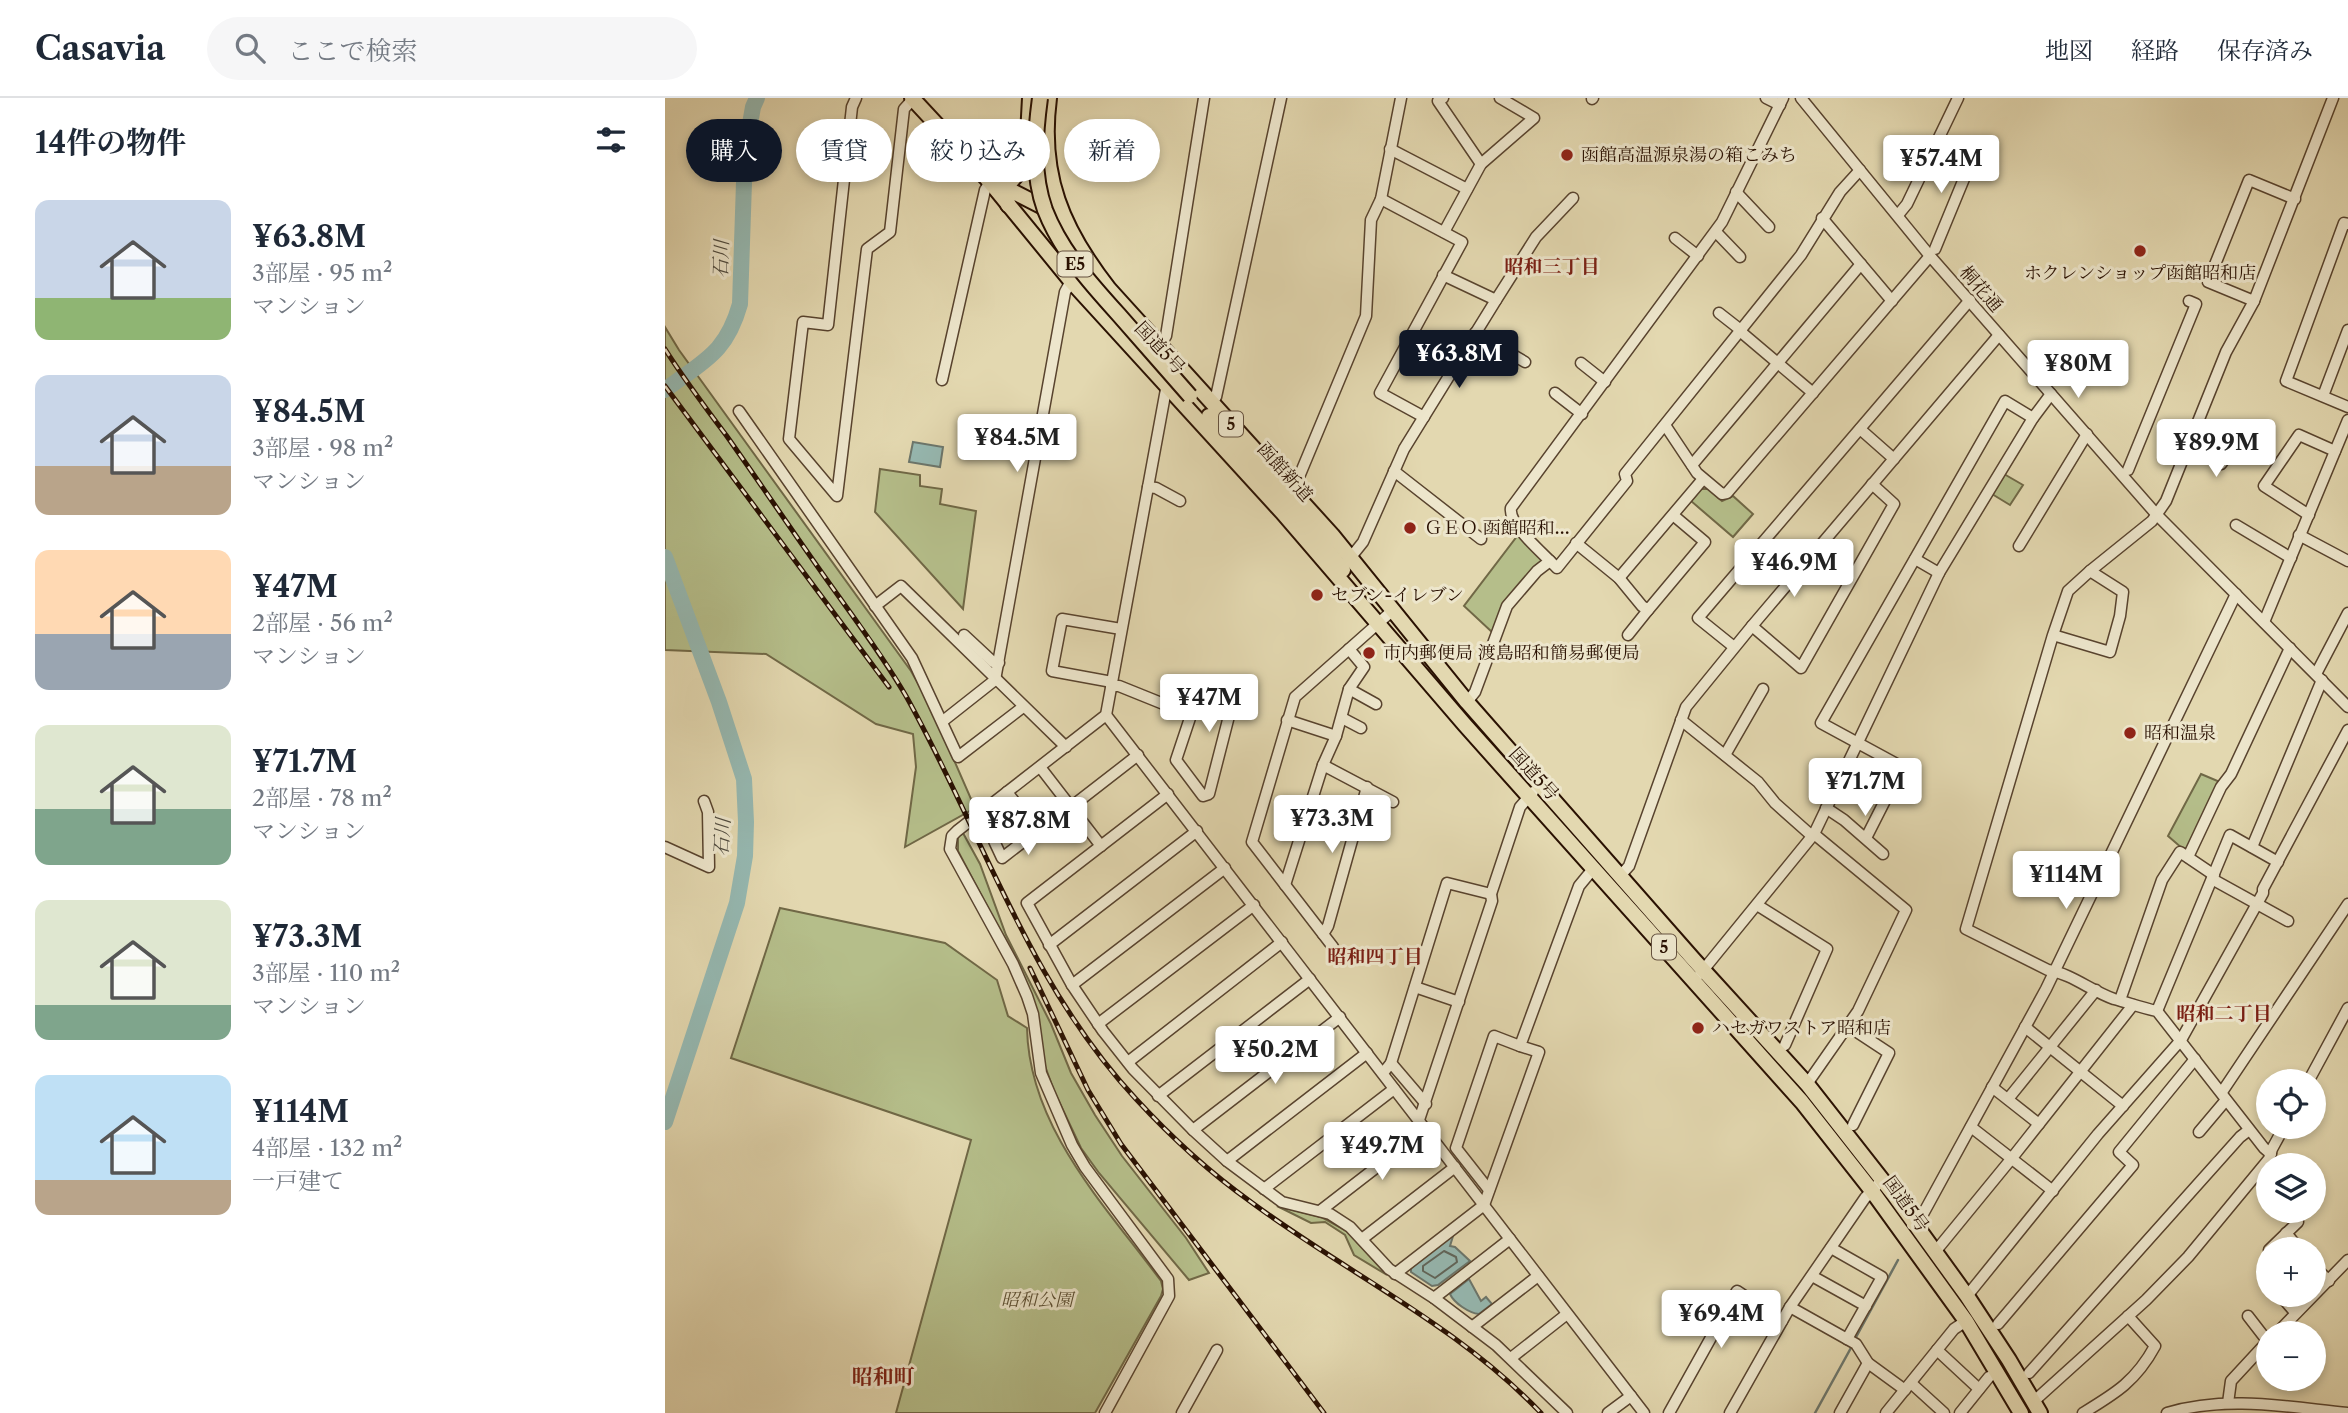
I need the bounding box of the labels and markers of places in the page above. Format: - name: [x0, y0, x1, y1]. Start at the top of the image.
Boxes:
- pin: ¥57.4M: [1884, 136, 1998, 195]
- place label: 函館高温源泉湯の箱こみち: [1581, 144, 1797, 166]
- marker: 函館高温源泉湯の箱こみち: [1559, 147, 1575, 163]
- marker: ホクレンショップ函館昭和店: [2132, 243, 2148, 259]
- place label: ホクレンショップ函館昭和店: [2024, 262, 2256, 284]
- pin: ¥63.8M: [1402, 330, 1516, 390]
- pin: ¥80M: [2037, 341, 2119, 400]
- pin: ¥84.5M: [960, 414, 1074, 474]
- pin: ¥89.9M: [2159, 420, 2273, 479]
- place label: ＧＥＯ 函館昭和…: [1424, 517, 1570, 539]
- marker: ＧＥＯ 函館昭和…: [1402, 520, 1418, 536]
- pin: ¥46.9M: [1737, 540, 1851, 599]
- place label: セブン-イレブン: [1331, 584, 1464, 606]
- marker: セブン-イレブン: [1309, 587, 1325, 603]
- place label: 市内郵便局 渡島昭和簡易郵便局: [1383, 642, 1640, 664]
- marker: 市内郵便局 渡島昭和簡易郵便局: [1361, 645, 1377, 661]
- pin: ¥47M: [1168, 674, 1250, 734]
- place label: 昭和温泉: [2144, 722, 2216, 744]
- marker: 昭和温泉: [2122, 725, 2138, 741]
- pin: ¥71.7M: [1808, 758, 1922, 818]
- pin: ¥73.3M: [1275, 796, 1389, 855]
- pin: ¥87.8M: [971, 798, 1085, 857]
- pin: ¥114M: [2017, 852, 2115, 911]
- place label: ハセガワストア昭和店: [1712, 1017, 1891, 1039]
- marker: ハセガワストア昭和店: [1690, 1020, 1706, 1036]
- pin: ¥50.2M: [1218, 1026, 1332, 1086]
- pin: ¥49.7M: [1325, 1122, 1439, 1182]
- pin: ¥69.4M: [1664, 1290, 1778, 1350]

